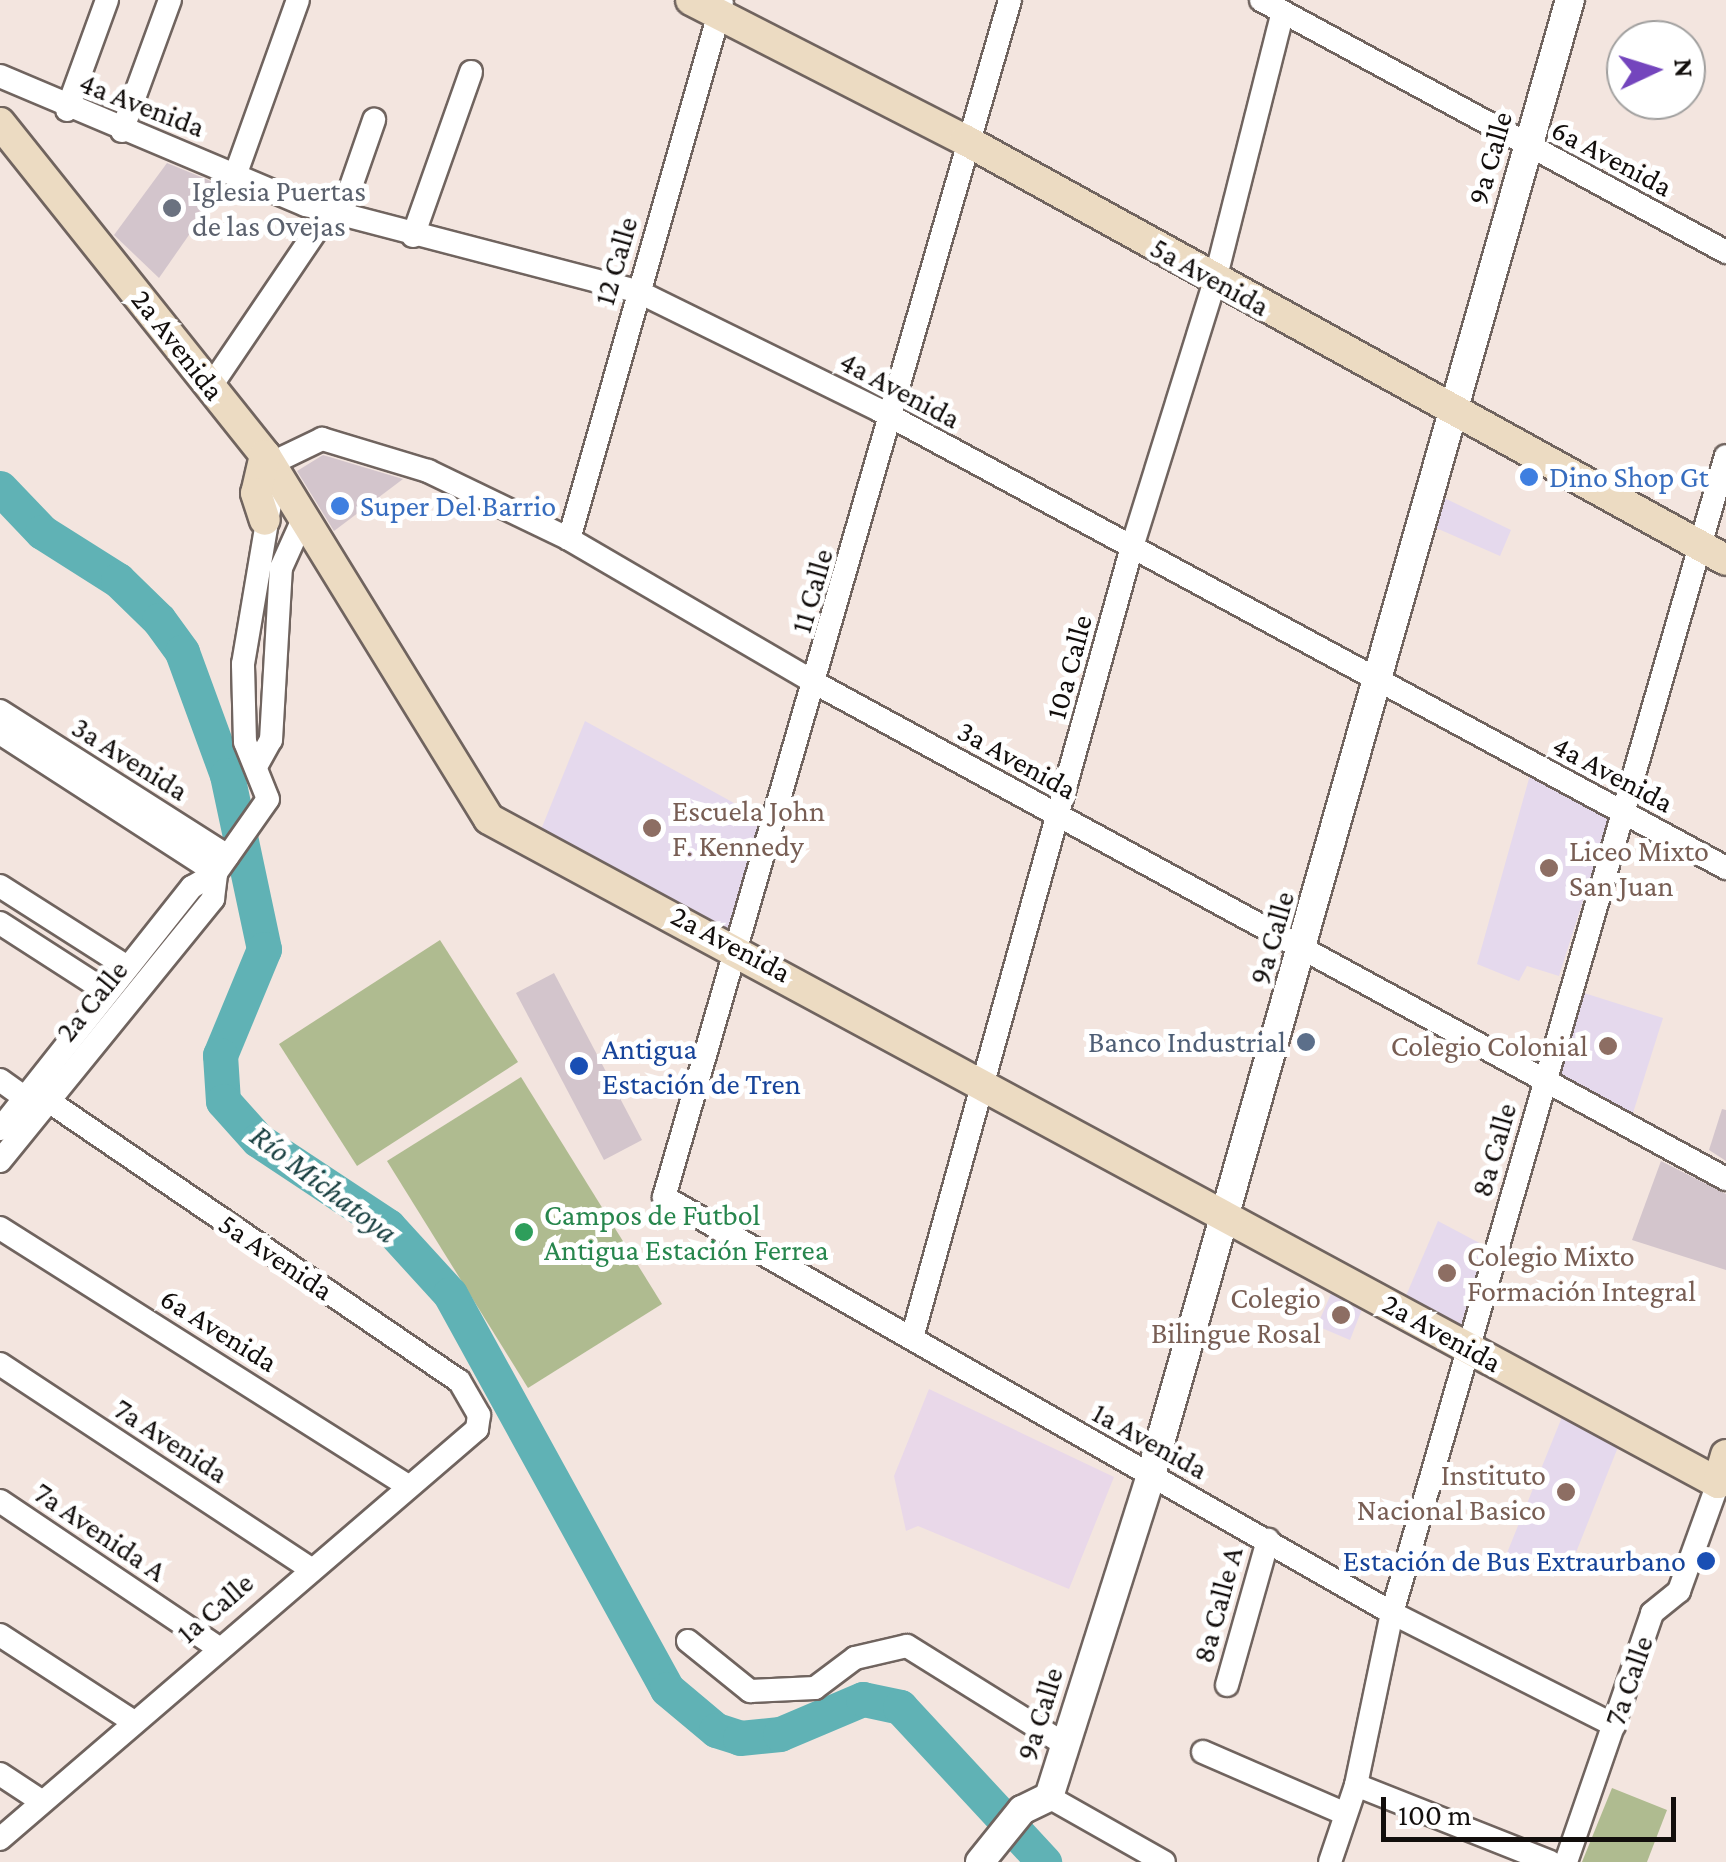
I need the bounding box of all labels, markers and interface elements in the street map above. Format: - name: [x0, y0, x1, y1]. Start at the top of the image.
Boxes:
- north arrow: [1606, 20, 1706, 120]
- text: N: [1668, 57, 1701, 79]
- street label: 4a Avenida: [74, 65, 210, 145]
- street label: 9a Calle: [1460, 107, 1520, 209]
- street label: 6a Avenida: [1545, 111, 1679, 205]
- place label: Iglesia Puertas de las Ovejas: [192, 173, 366, 244]
- marker: Iglesia Puertas de las Ovejas: [161, 197, 183, 219]
- street label: 12 Calle: [586, 213, 646, 309]
- street label: 5a Avenida: [1144, 230, 1276, 324]
- street label: 2a Avenida: [124, 282, 232, 408]
- street label: 4a Avenida: [833, 343, 967, 437]
- place label: Dino Shop Gt: [1549, 459, 1709, 495]
- marker: Dino Shop Gt: [1518, 466, 1540, 488]
- place label: Super Del Barrio: [360, 488, 556, 524]
- marker: Super Del Barrio: [329, 495, 351, 517]
- street label: 11 Calle: [783, 545, 841, 637]
- street label: 10a Calle: [1038, 611, 1100, 723]
- street label: 3a Avenida: [65, 709, 195, 809]
- street label: 3a Avenida: [951, 713, 1083, 807]
- street label: 4a Avenida: [1546, 727, 1680, 821]
- place label: Escuela John F. Kennedy: [672, 793, 825, 864]
- marker: Escuela John F. Kennedy: [641, 817, 663, 839]
- place label: Liceo Mixto San Juan: [1569, 833, 1709, 904]
- marker: Liceo Mixto San Juan: [1538, 857, 1560, 879]
- street label: 9a Calle: [1242, 887, 1302, 989]
- street label: 2a Avenida: [665, 897, 797, 991]
- street label: 2a Calle: [48, 953, 136, 1049]
- place label: Banco Industrial: [1088, 1024, 1286, 1060]
- place label: Colegio Colonial: [1391, 1028, 1588, 1064]
- place label: Antigua Estación de Tren: [602, 1031, 801, 1102]
- marker: Banco Industrial: [1295, 1031, 1317, 1053]
- marker: Colegio Colonial: [1597, 1035, 1619, 1057]
- marker: Antigua Estación de Tren: [566, 1053, 592, 1079]
- street label: 8a Calle: [1463, 1099, 1525, 1201]
- water label: Río Michatoya: [243, 1116, 405, 1252]
- place label: Campos de Futbol Antigua Estación Ferrea: [544, 1197, 829, 1268]
- street label: 5a Avenida: [212, 1206, 340, 1308]
- marker: Campos de Futbol Antigua Estación Ferrea: [513, 1221, 535, 1243]
- place label: Colegio Mixto Formación Integral: [1467, 1238, 1696, 1308]
- marker: Colegio Mixto Formación Integral: [1436, 1262, 1458, 1284]
- street label: 6a Avenida: [154, 1280, 284, 1380]
- place label: Colegio Bilingue Rosal: [1151, 1280, 1321, 1350]
- street label: 2a Avenida: [1376, 1286, 1508, 1380]
- marker: Colegio Bilingue Rosal: [1330, 1304, 1352, 1326]
- street label: 7a Avenida: [107, 1391, 235, 1491]
- street label: 1a Avenida: [1086, 1395, 1214, 1487]
- place label: Instituto Nacional Basico: [1357, 1457, 1546, 1528]
- street label: 7a Avenida A: [27, 1475, 173, 1589]
- marker: Instituto Nacional Basico: [1555, 1481, 1577, 1503]
- street label: 8a Calle A: [1185, 1543, 1251, 1667]
- place label: Estación de Bus Extraurbano: [1343, 1543, 1686, 1579]
- marker: Estación de Bus Extraurbano: [1695, 1550, 1717, 1572]
- street label: 1a Calle: [169, 1565, 261, 1651]
- street label: 7a Calle: [1597, 1631, 1661, 1731]
- street label: 9a Calle: [1009, 1663, 1071, 1765]
- scale bar: [1386, 1777, 1681, 1839]
- text: 100 m: [1398, 1798, 1472, 1831]

